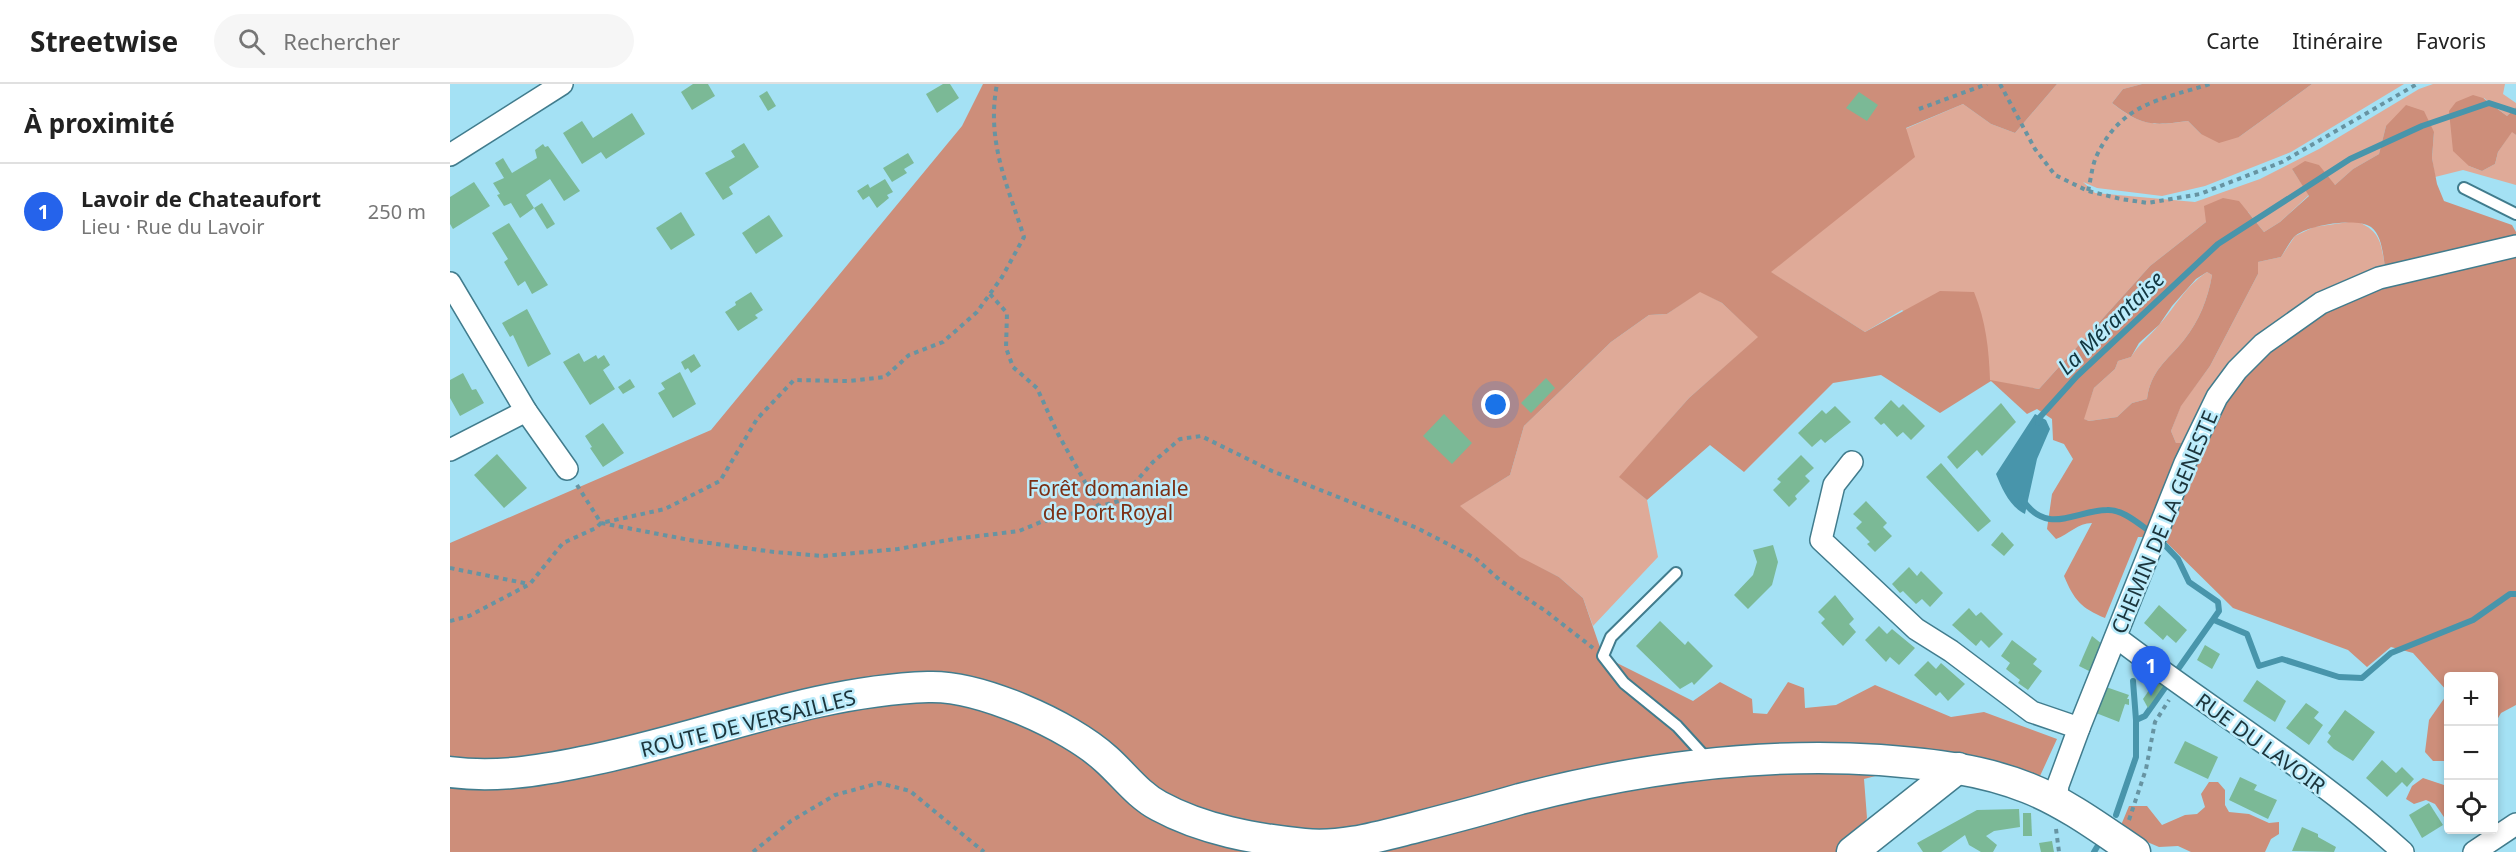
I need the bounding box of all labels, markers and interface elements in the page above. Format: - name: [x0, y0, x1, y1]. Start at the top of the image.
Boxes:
- search box: [214, 14, 634, 68]
- text: Streetwise: [30, 22, 178, 60]
- icon: search: [235, 25, 268, 58]
- text: Rechercher: [283, 26, 400, 56]
- text: Carte: [2206, 27, 2259, 55]
- text: Itinéraire: [2292, 27, 2383, 55]
- text: Favoris: [2416, 27, 2486, 55]
- text: À proximité: [24, 105, 175, 141]
- text: Lavoir de Chateaufort: [81, 183, 321, 213]
- text: 1: [38, 198, 49, 225]
- text: 250 m: [368, 198, 426, 225]
- text: Lieu · Rue du Lavoir: [81, 213, 265, 240]
- water label: La Mérantaise: [2050, 263, 2170, 381]
- your location: [1481, 390, 1510, 419]
- street label: CHEMIN DE LA GENESTE: [2104, 406, 2224, 638]
- park label: Forêt domaniale de Port Royal: [1027, 474, 1189, 526]
- pin: 1: [2132, 646, 2170, 696]
- map controls: [2444, 672, 2498, 834]
- button: +: [2444, 672, 2498, 726]
- street label: ROUTE DE VERSAILLES: [638, 683, 858, 763]
- street label: RUE DU LAVOIR: [2190, 686, 2332, 800]
- button: −: [2444, 726, 2498, 780]
- button: locate: [2444, 780, 2498, 834]

